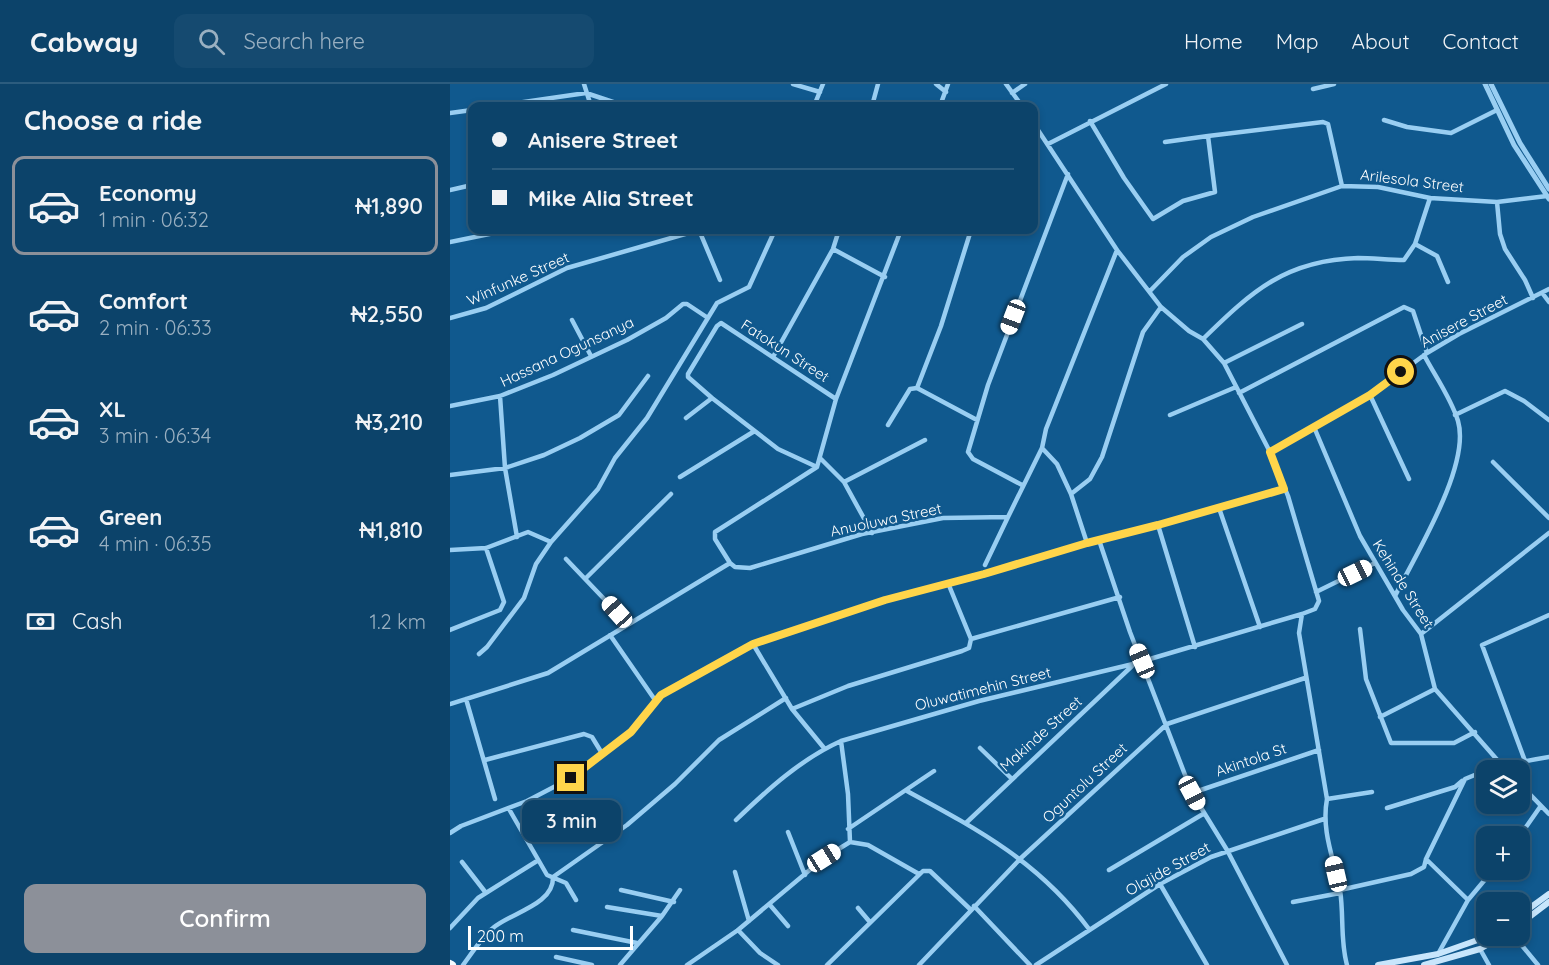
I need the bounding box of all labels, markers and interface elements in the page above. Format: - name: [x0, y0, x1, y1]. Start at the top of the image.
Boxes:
- search box: [174, 14, 594, 68]
- text: Cabway: [30, 24, 138, 59]
- icon: search: [195, 25, 228, 58]
- text: Search here: [243, 27, 365, 55]
- text: Home: [1184, 28, 1243, 54]
- text: Map: [1276, 28, 1319, 54]
- text: About: [1352, 28, 1410, 54]
- text: Contact: [1443, 28, 1519, 54]
- text: Choose a ride: [24, 103, 202, 137]
- text: Anisere Street: [528, 126, 678, 154]
- street label: Arilesola Street: [1359, 165, 1465, 196]
- icon: car: [27, 179, 81, 233]
- text: Economy: [99, 179, 197, 207]
- text: Mike Alia Street: [528, 184, 694, 212]
- text: ₦1,890: [355, 192, 423, 220]
- text: 1 min · 06:32: [99, 207, 209, 232]
- street label: Winfunke Street: [464, 247, 572, 310]
- icon: car: [27, 287, 81, 341]
- text: Comfort: [99, 287, 188, 315]
- street label: Anisere Street: [1417, 290, 1511, 352]
- car: [998, 297, 1028, 337]
- text: ₦2,550: [351, 300, 423, 328]
- street label: Hassana Ogunsanya: [497, 312, 637, 391]
- text: 2 min · 06:33: [99, 315, 212, 340]
- street label: Fatokun Street: [737, 315, 833, 386]
- route start: [1387, 358, 1414, 385]
- icon: car: [27, 395, 81, 449]
- text: XL: [99, 395, 126, 423]
- text: ₦3,210: [355, 408, 423, 436]
- text: 3 min · 06:34: [99, 423, 211, 448]
- street label: Anuoluwa Street: [828, 498, 943, 541]
- icon: car: [27, 503, 81, 557]
- text: Green: [99, 503, 162, 531]
- text: ₦1,810: [359, 516, 423, 544]
- text: 4 min · 06:35: [99, 531, 212, 556]
- street label: Kehinde Street: [1369, 536, 1438, 632]
- car: [1335, 557, 1375, 589]
- car: [598, 593, 636, 631]
- icon: cash: [24, 605, 57, 638]
- text: Cash: [72, 607, 123, 635]
- text: 1.2 km: [370, 609, 426, 634]
- car: [1127, 641, 1157, 681]
- street label: Oluwatimehin Street: [913, 662, 1053, 715]
- street label: Makinde Street: [996, 692, 1086, 776]
- street label: Oguntolu Street: [1038, 739, 1131, 827]
- street label: Akintola St: [1213, 739, 1289, 781]
- map controls: [1476, 760, 1530, 946]
- button: layers: [1476, 760, 1530, 814]
- route end: [557, 764, 584, 791]
- car: [1176, 773, 1208, 813]
- callout: 3 min: [522, 799, 620, 841]
- text: 3 min: [546, 808, 597, 833]
- button: +: [1476, 826, 1530, 880]
- street label: Olajide Street: [1122, 837, 1213, 900]
- car: [804, 841, 844, 875]
- car: [1323, 854, 1349, 894]
- button: Confirm: [24, 884, 426, 953]
- button: −: [1476, 892, 1530, 946]
- scale bar: [468, 923, 633, 950]
- text: 200 m: [477, 926, 524, 946]

